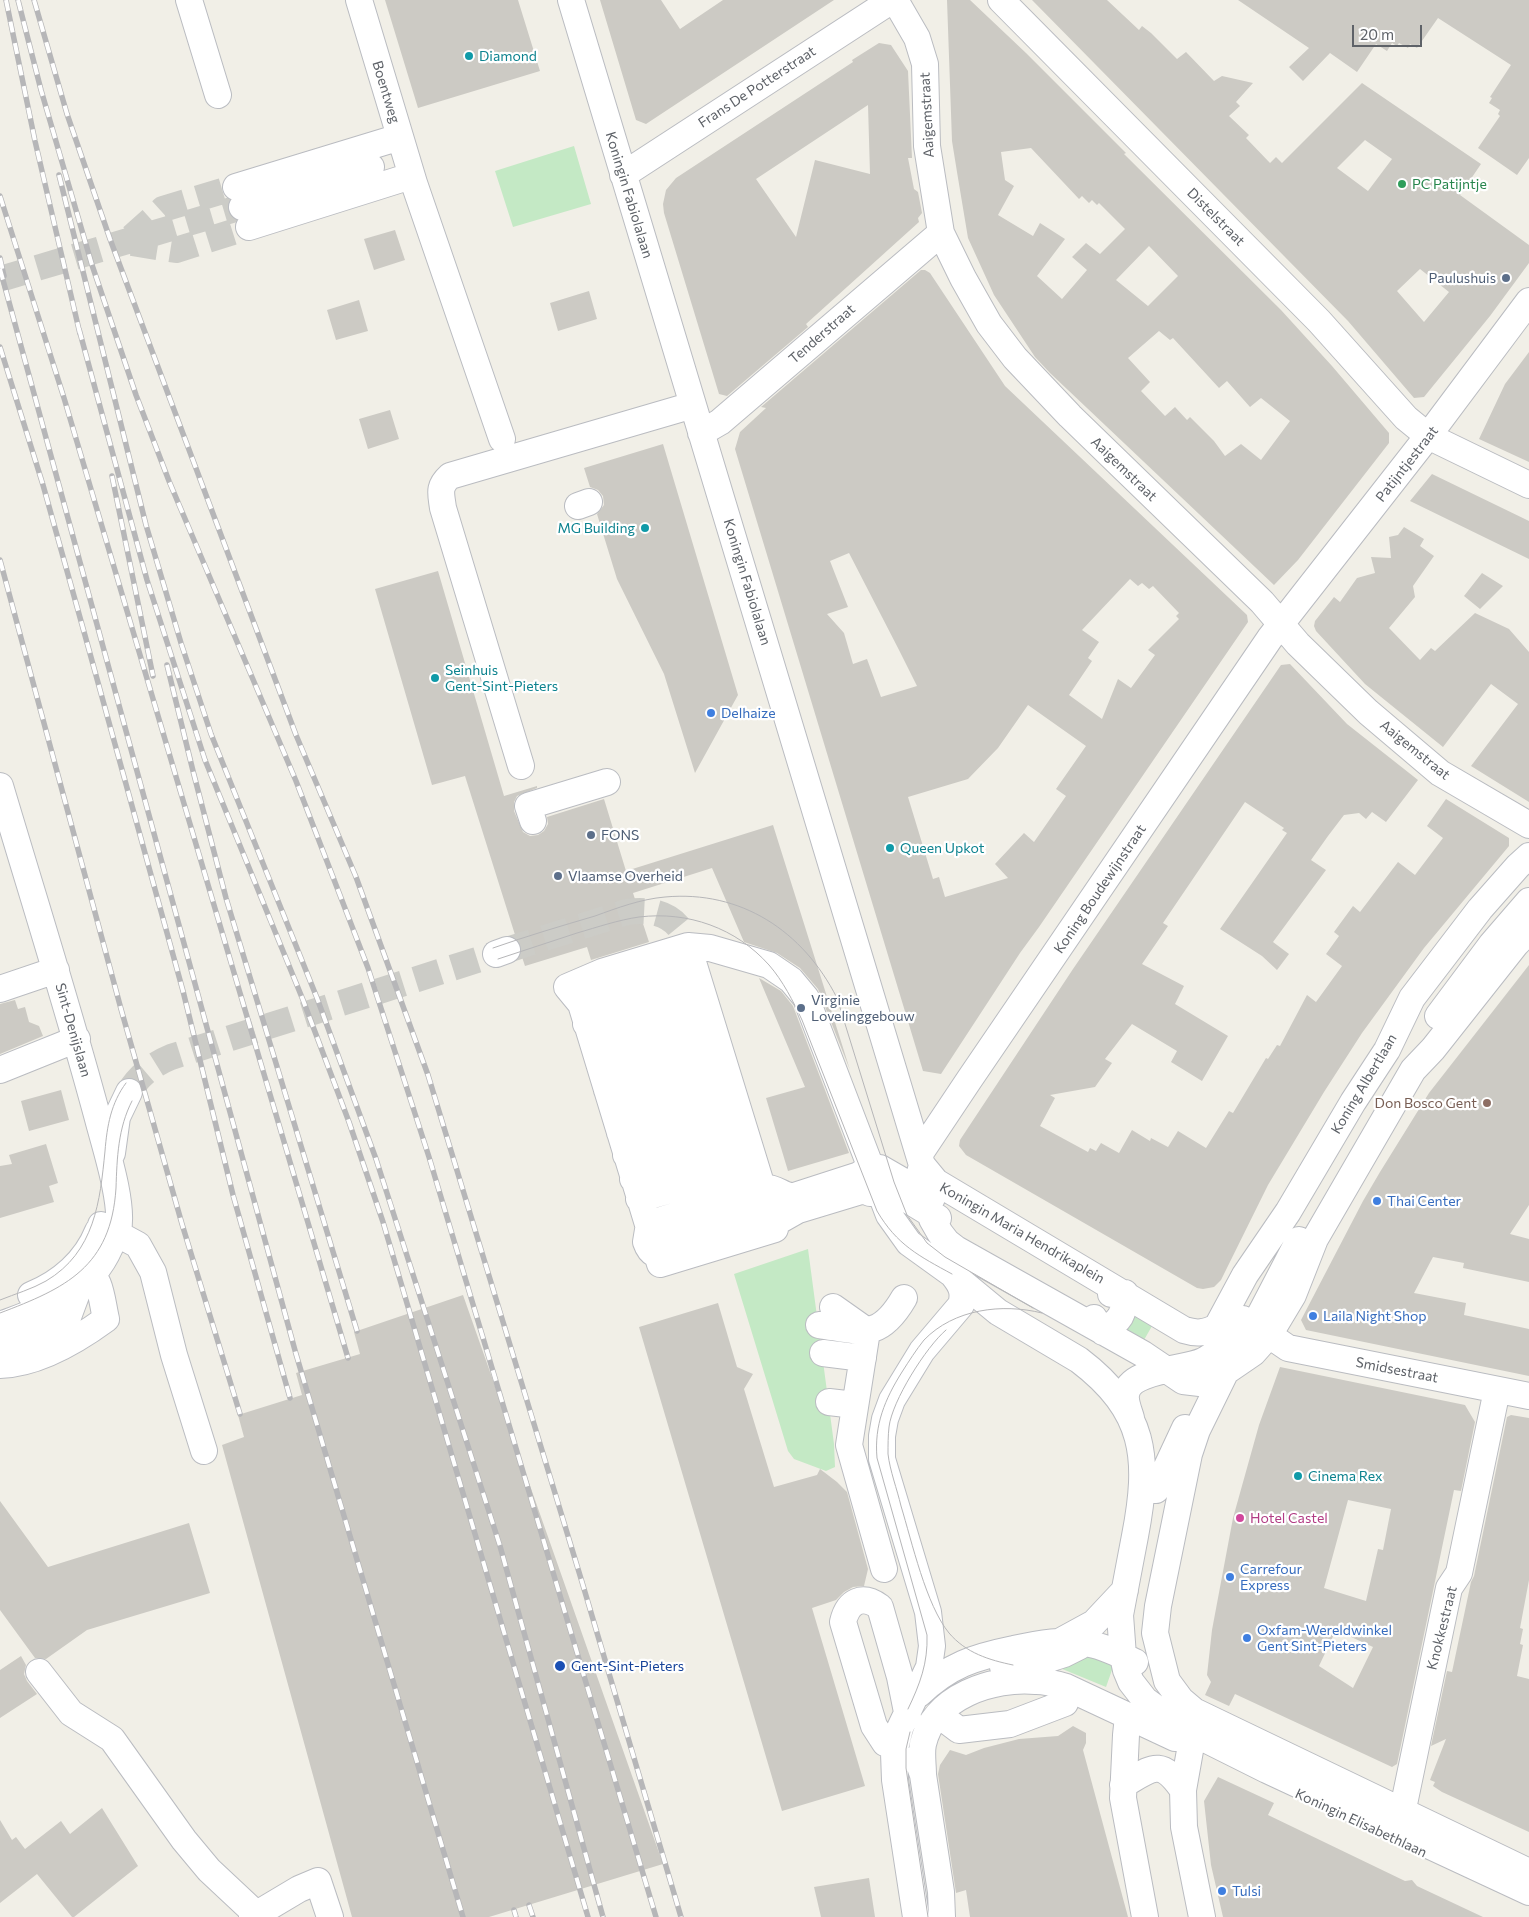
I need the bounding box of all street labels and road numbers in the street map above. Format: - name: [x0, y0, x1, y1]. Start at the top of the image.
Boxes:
- street label: Frans De Potterstraat: [695, 43, 819, 131]
- street label: Boentweg: [369, 59, 403, 125]
- street label: Aaigemstraat: [916, 72, 938, 158]
- street label: Koningin Fabiolalaan: [602, 130, 656, 260]
- street label: Distelstraat: [1184, 185, 1248, 249]
- street label: Tenderstraat: [786, 301, 858, 367]
- street label: Patijntjestraat: [1372, 423, 1442, 505]
- street label: Aaigemstraat: [1087, 433, 1161, 505]
- street label: Koningin Fabiolalaan: [720, 517, 774, 647]
- street label: Aaigemstraat: [1377, 717, 1453, 783]
- street label: Koning Boudewijnstraat: [1051, 821, 1149, 957]
- street label: Sint-Denijslaan: [52, 981, 94, 1079]
- street label: Koning Albertlaan: [1328, 1031, 1400, 1137]
- street label: Koningin Maria Hendrikaplein: [937, 1179, 1107, 1287]
- street label: Smidsestraat: [1354, 1354, 1440, 1386]
- street label: Knokkestraat: [1423, 1584, 1461, 1672]
- street label: Koningin Elisabethlaan: [1292, 1785, 1430, 1861]

